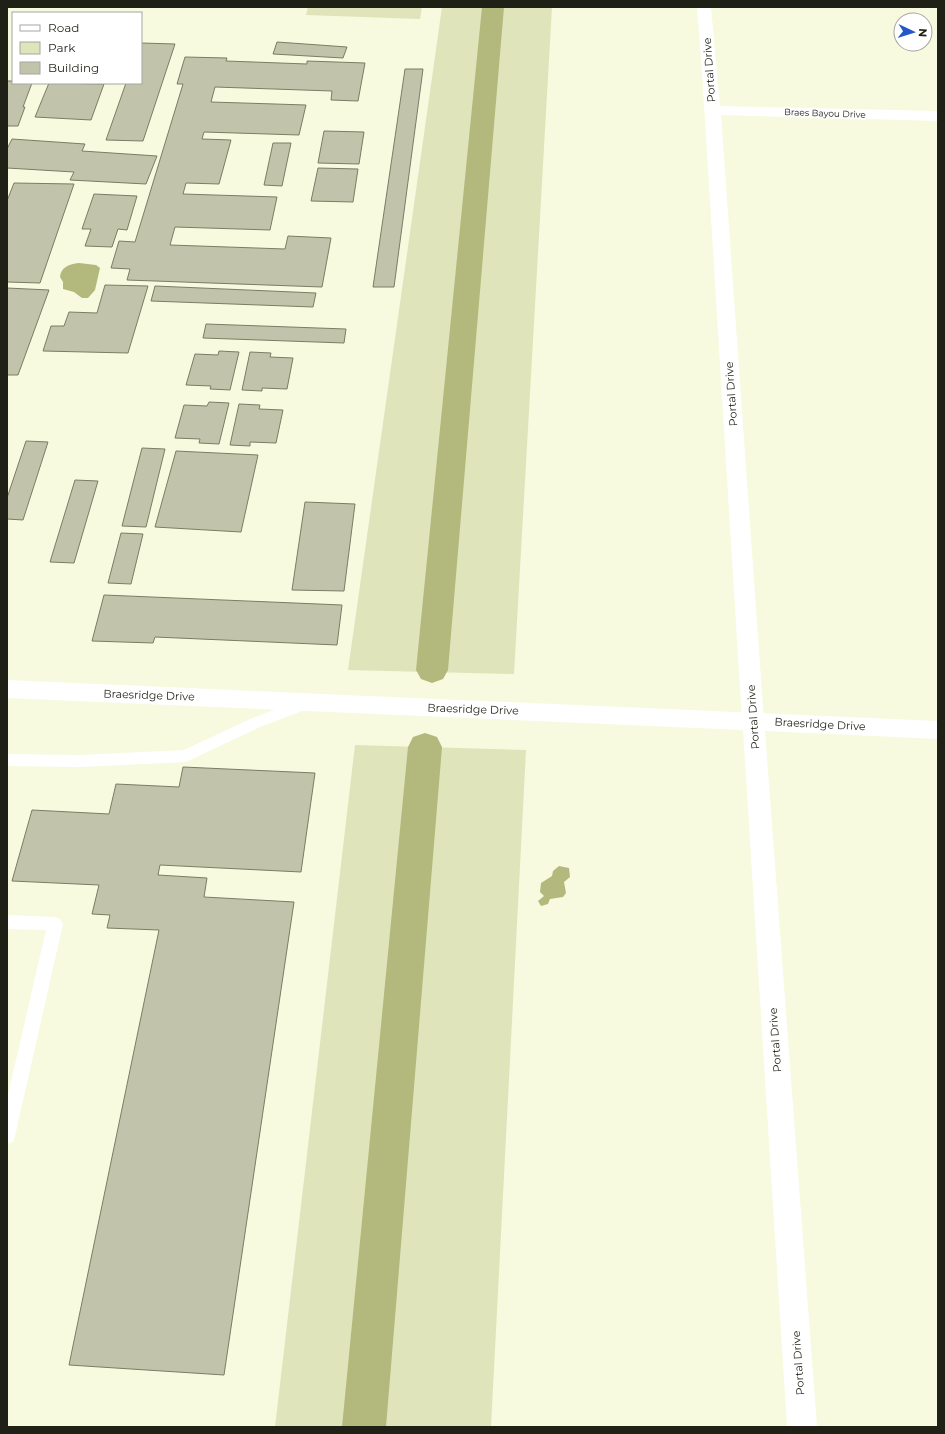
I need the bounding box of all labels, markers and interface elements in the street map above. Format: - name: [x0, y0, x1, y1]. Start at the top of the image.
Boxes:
- legend: [12, 12, 142, 84]
- north arrow: [893, 12, 933, 52]
- text: Road: [48, 20, 79, 35]
- text: N: [916, 28, 930, 38]
- street label: Portal Drive: [700, 37, 718, 103]
- text: Park: [48, 40, 76, 55]
- text: Building: [48, 60, 99, 75]
- street label: Braes Bayou Drive: [784, 106, 867, 120]
- street label: Portal Drive: [722, 361, 740, 427]
- street label: Portal Drive: [744, 684, 762, 750]
- street label: Braesridge Drive: [103, 686, 195, 704]
- street label: Braesridge Drive: [427, 700, 519, 718]
- street label: Braesridge Drive: [774, 715, 866, 733]
- street label: Portal Drive: [766, 1007, 784, 1073]
- street label: Portal Drive: [789, 1330, 807, 1396]

